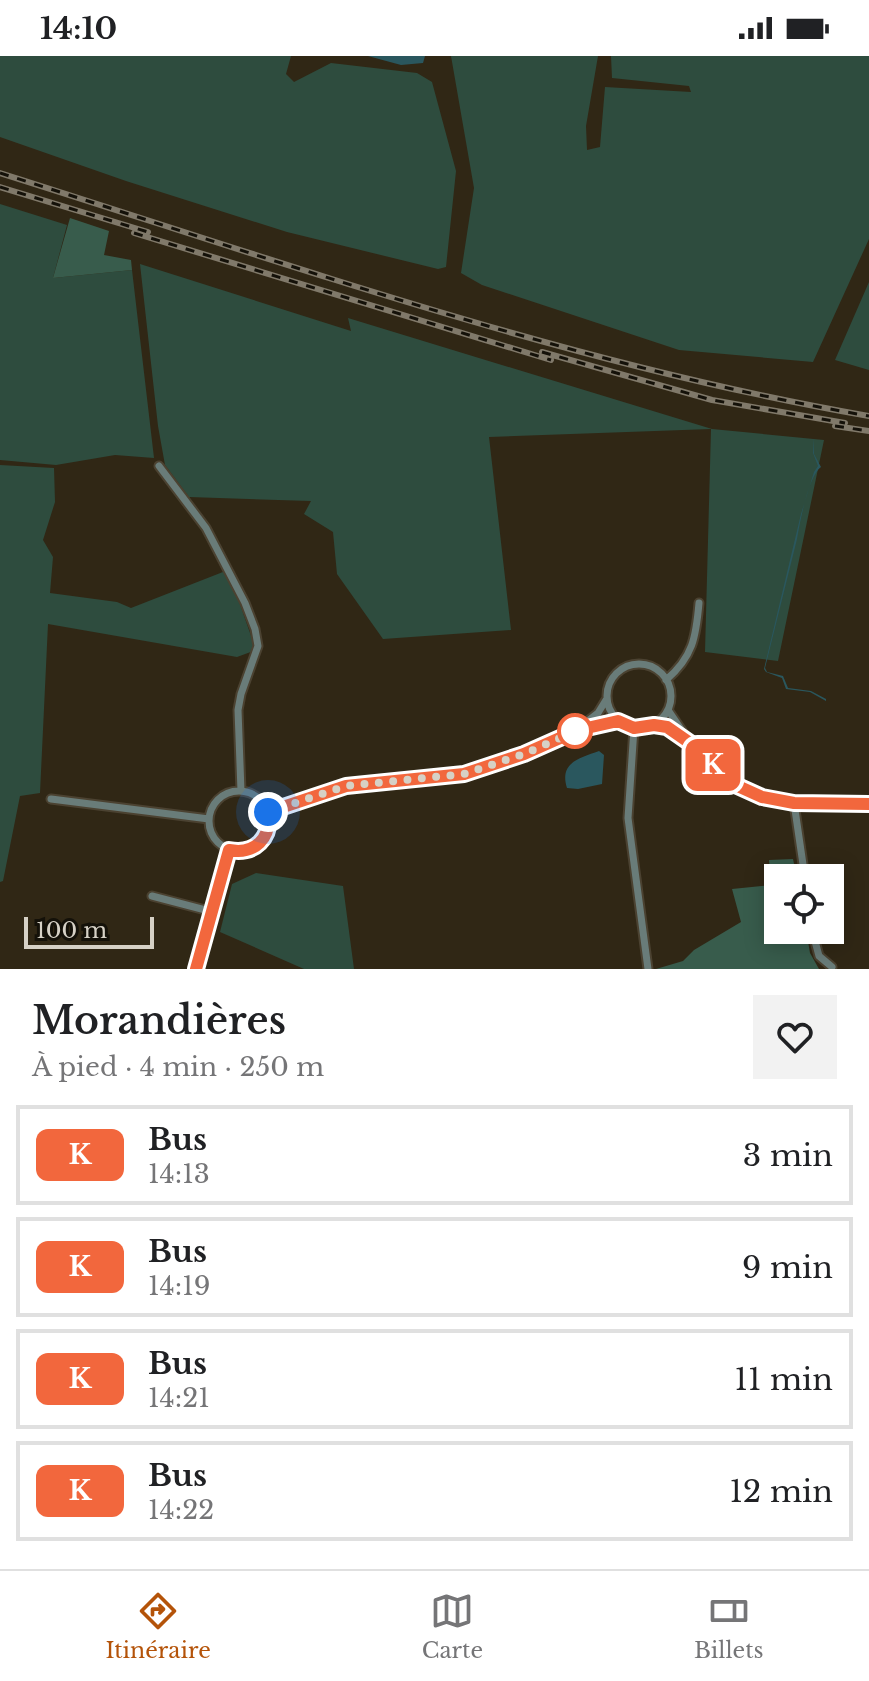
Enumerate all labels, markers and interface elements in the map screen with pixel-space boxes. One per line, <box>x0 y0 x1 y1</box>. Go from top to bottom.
text: 14:10 <box>40 10 117 47</box>
unlabelled marker <box>558 714 592 748</box>
line badge: K <box>687 739 739 791</box>
text: K <box>701 747 725 782</box>
your location <box>248 792 288 832</box>
map controls <box>764 864 844 944</box>
button: locate <box>764 864 844 944</box>
scale bar <box>24 913 154 949</box>
text: 100 m <box>36 917 107 944</box>
button: heart <box>753 995 837 1079</box>
text: Morandières <box>32 997 286 1044</box>
text: À pied · 4 min · 250 m <box>32 1051 324 1083</box>
text: Bus <box>148 1121 207 1158</box>
text: K <box>68 1137 92 1172</box>
text: 3 min <box>743 1137 833 1174</box>
text: 14:13 <box>148 1158 210 1190</box>
text: Bus <box>148 1233 207 1270</box>
text: K <box>68 1249 92 1284</box>
text: 9 min <box>742 1249 833 1286</box>
text: 14:19 <box>148 1270 211 1302</box>
text: Bus <box>148 1345 207 1382</box>
text: K <box>68 1361 92 1396</box>
text: 11 min <box>735 1361 833 1398</box>
text: 14:21 <box>148 1382 210 1414</box>
text: Bus <box>148 1457 207 1494</box>
text: K <box>68 1473 92 1508</box>
text: 12 min <box>729 1473 833 1510</box>
text: 14:22 <box>148 1494 214 1526</box>
tab: Itinéraire <box>105 1589 211 1664</box>
tab: Carte <box>422 1589 483 1664</box>
tab: Billets <box>694 1589 764 1664</box>

